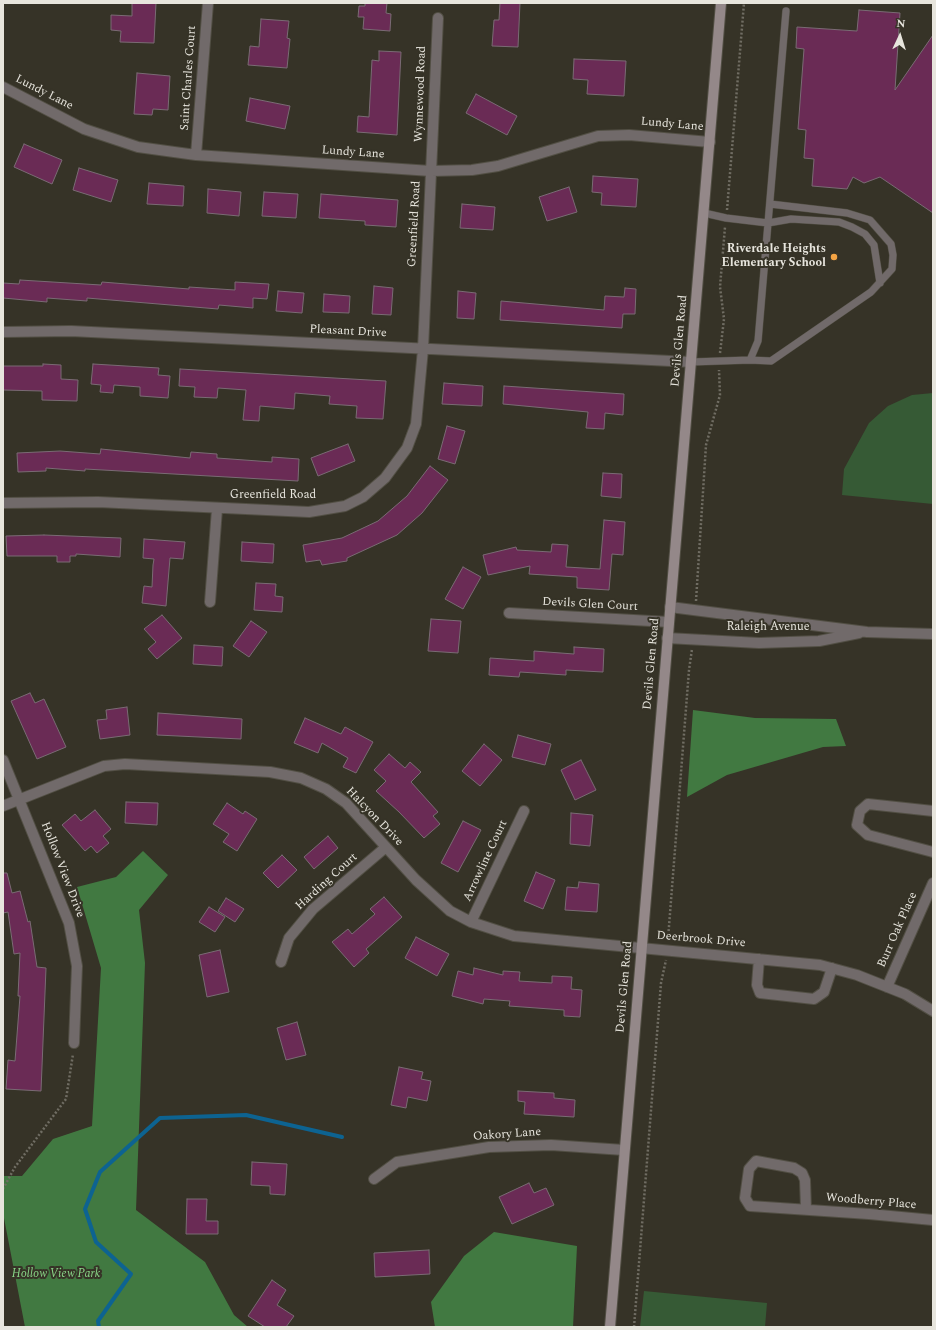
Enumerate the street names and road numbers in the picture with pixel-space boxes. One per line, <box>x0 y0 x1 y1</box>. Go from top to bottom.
street label: Saint Charles Court <box>178 25 200 131</box>
street label: Wynnewood Road <box>412 46 430 142</box>
street label: Lundy Lane <box>13 72 75 114</box>
street label: Lundy Lane <box>640 115 704 135</box>
street label: Lundy Lane <box>321 144 385 162</box>
street label: Greenfield Road <box>406 180 424 268</box>
street label: Devils Glen Road <box>669 295 691 387</box>
street label: Pleasant Drive <box>309 323 387 341</box>
street label: Greenfield Road <box>230 489 316 503</box>
street label: Devils Glen Court <box>542 595 638 615</box>
street label: Devils Glen Road <box>641 618 663 710</box>
street label: Raleigh Avenue <box>727 621 809 635</box>
street label: Halcyon Drive <box>342 785 406 849</box>
street label: Arrowline Court <box>461 818 511 904</box>
street label: Hollow View Drive <box>37 820 87 920</box>
street label: Harding Court <box>293 850 361 914</box>
street label: Burr Oak Place <box>875 890 921 970</box>
street label: Deerbrook Drive <box>656 929 746 951</box>
street label: Devils Glen Road <box>614 941 636 1033</box>
street label: Oakory Lane <box>472 1125 542 1145</box>
street label: Woodberry Place <box>825 1191 917 1213</box>

